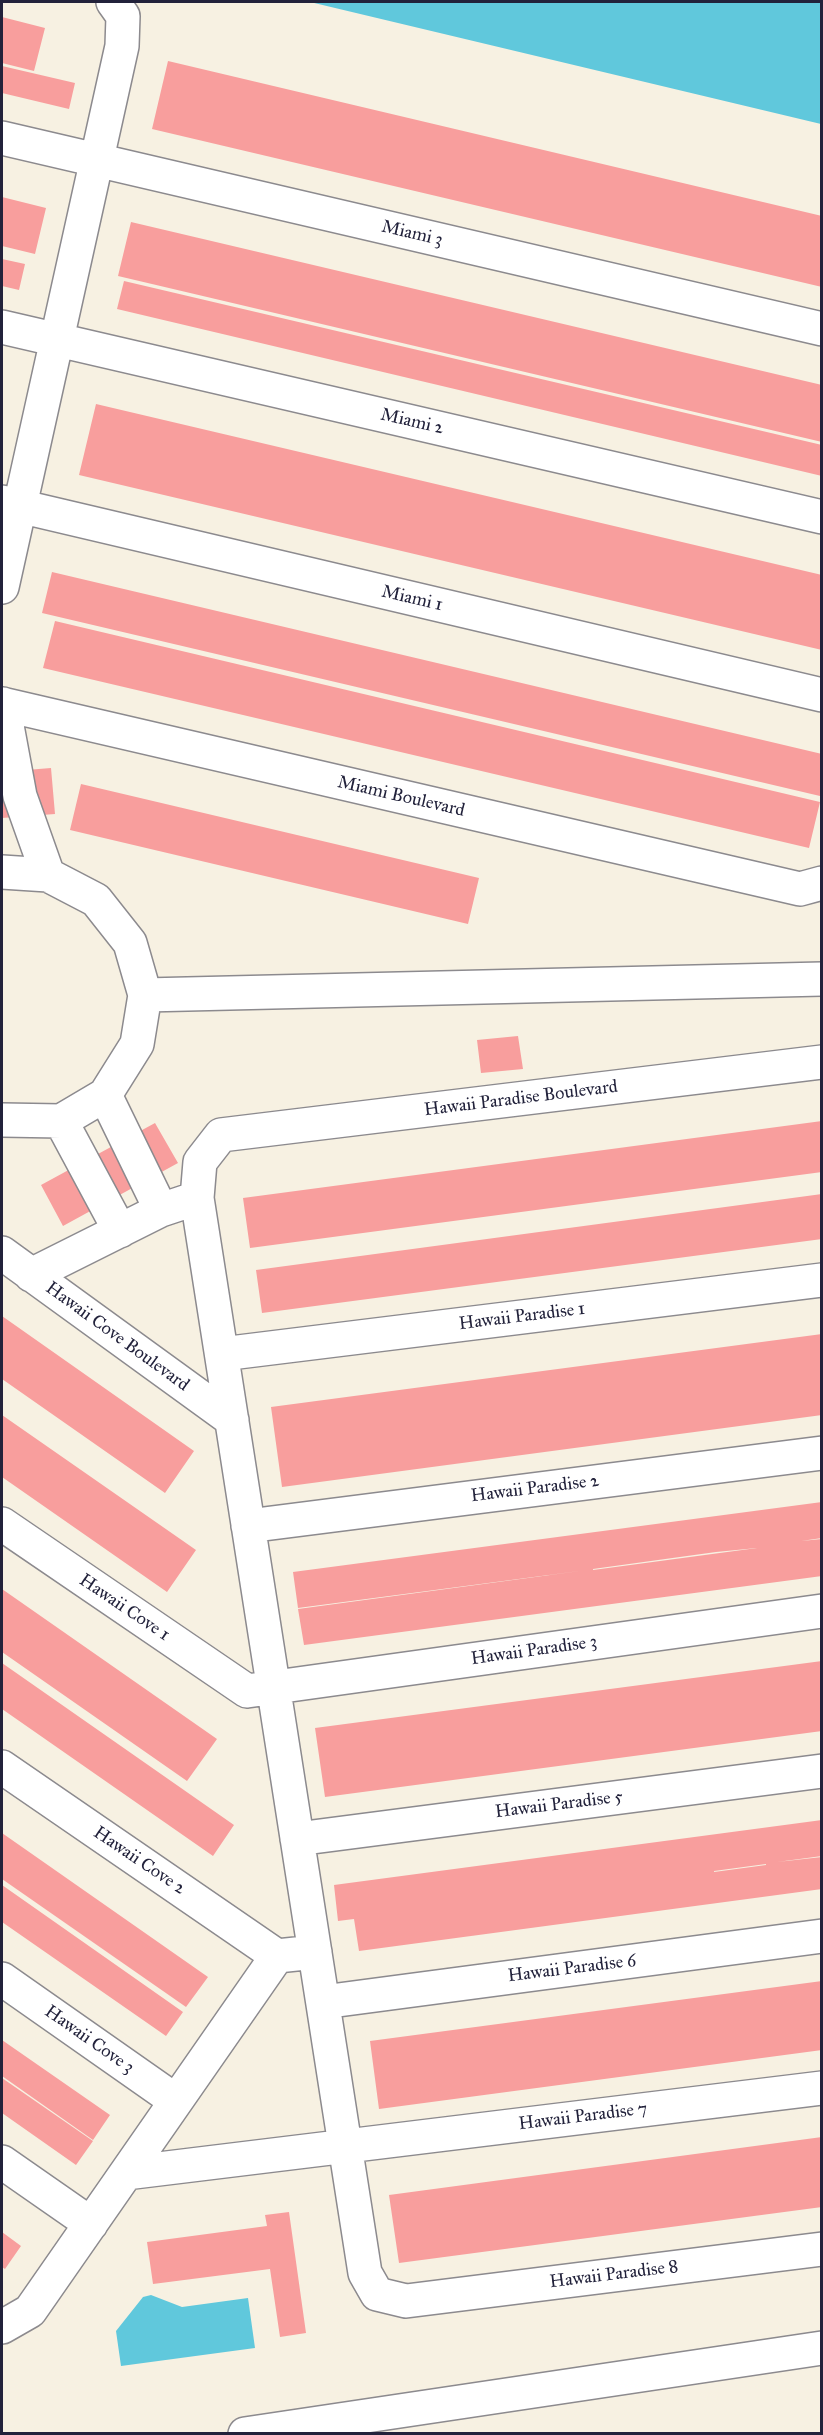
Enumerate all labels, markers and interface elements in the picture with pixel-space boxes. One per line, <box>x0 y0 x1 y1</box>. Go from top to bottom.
street label: Miami 3 <box>379 216 445 252</box>
street label: Miami 2 <box>378 404 446 440</box>
street label: Miami 1 <box>379 581 445 617</box>
street label: Miami Boulevard <box>335 772 467 822</box>
street label: Hawaii Paradise Boulevard <box>423 1076 619 1122</box>
street label: Hawaii Cove Boulevard <box>41 1278 193 1396</box>
street label: Hawaii Paradise 1 <box>458 1299 586 1335</box>
street label: Hawaii Paradise 2 <box>470 1470 600 1508</box>
street label: Hawaii Cove 1 <box>75 1570 173 1646</box>
street label: Hawaii Paradise 3 <box>470 1631 598 1671</box>
street label: Hawaii Paradise 5 <box>494 1786 624 1824</box>
street label: Hawaii Cove 2 <box>89 1822 189 1900</box>
street label: Hawaii Paradise 6 <box>507 1950 637 1988</box>
street label: Hawaii Cove 3 <box>40 2001 138 2079</box>
street label: Hawaii Paradise 7 <box>517 2098 649 2136</box>
street label: Hawaii Paradise 8 <box>548 2256 680 2294</box>

